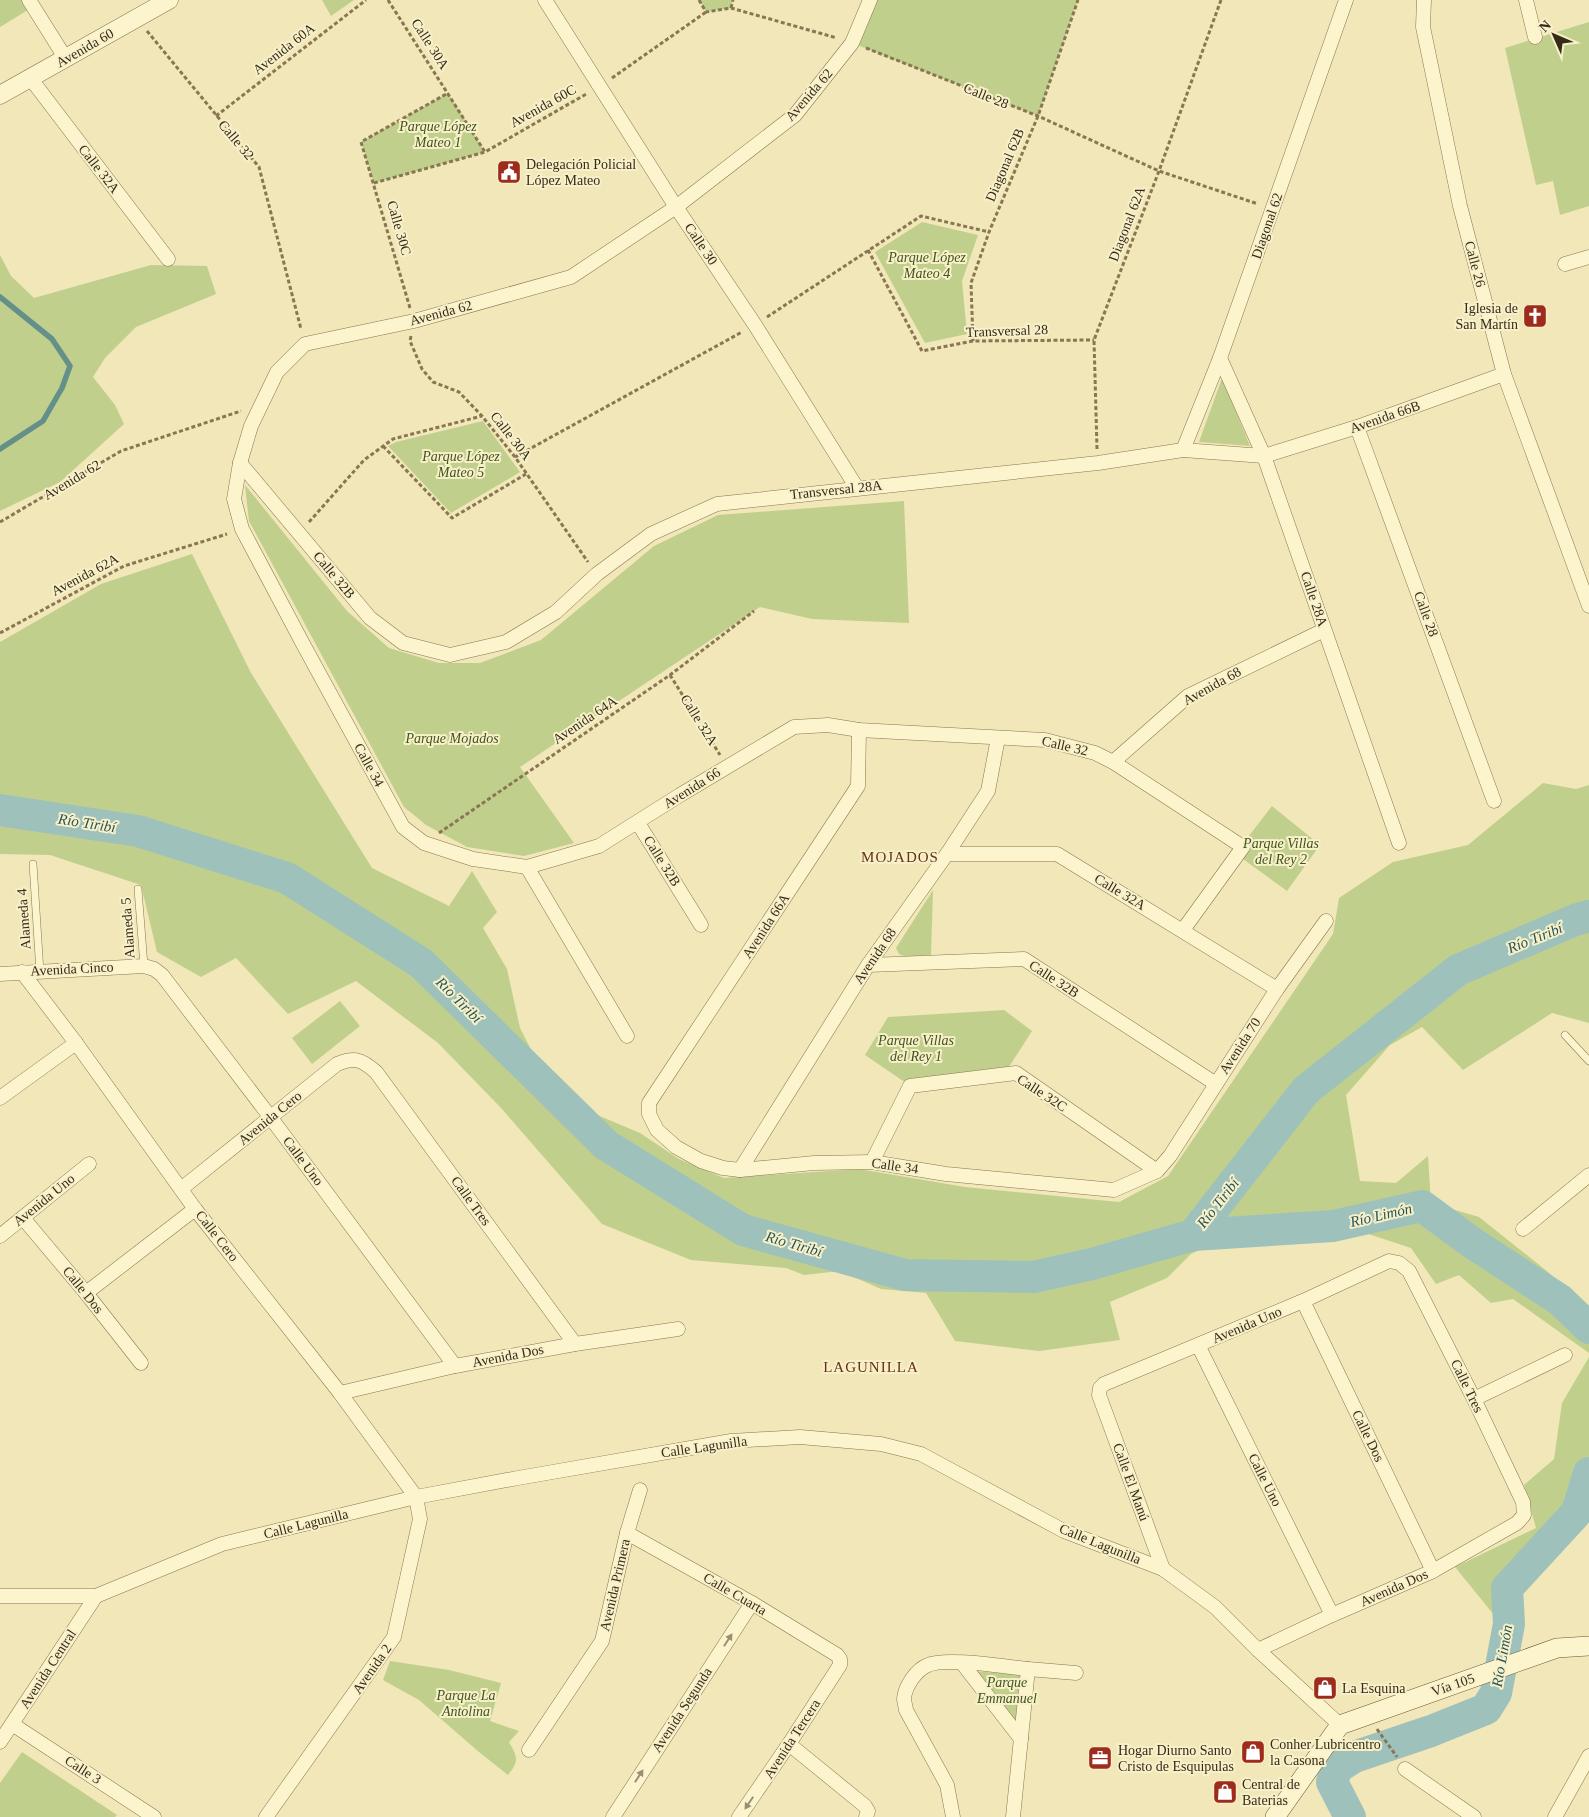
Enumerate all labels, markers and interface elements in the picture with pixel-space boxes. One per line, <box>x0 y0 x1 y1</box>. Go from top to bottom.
north arrow <box>1529 10 1579 60</box>
street label: Calle 30A <box>408 16 452 73</box>
text: N <box>1536 17 1554 35</box>
street label: Avenida 60A <box>250 20 318 78</box>
street label: Avenida 60 <box>54 26 116 70</box>
street label: Avenida 62 <box>782 66 836 124</box>
street label: Calle 28 <box>961 80 1011 112</box>
street label: Avenida 60C <box>507 82 579 130</box>
street label: Calle 32 <box>215 117 257 163</box>
park label: Parque López Mateo 1 <box>398 119 477 150</box>
street label: Diagonal 62B <box>983 126 1027 204</box>
street label: Calle 32A <box>75 142 123 197</box>
place label: Delegación Policial López Mateo <box>526 157 636 188</box>
public building icon: Delegación Policial López Mateo <box>496 159 522 185</box>
street label: Diagonal 62A <box>1106 184 1148 264</box>
street label: Diagonal 62 <box>1249 191 1285 261</box>
street label: Calle 30C <box>384 199 414 257</box>
street label: Calle 30 <box>682 220 720 268</box>
street label: Calle 26 <box>1462 239 1488 289</box>
park label: Parque López Mateo 4 <box>887 250 966 281</box>
street label: Avenida 62 <box>408 297 474 329</box>
place label: Iglesia de San Martín <box>1455 301 1518 332</box>
church icon: Iglesia de San Martín <box>1522 303 1548 329</box>
street label: Transversal 28 <box>966 322 1048 340</box>
street label: Avenida 66B <box>1348 398 1422 436</box>
street label: Calle 30A <box>487 409 535 464</box>
park label: Parque López Mateo 5 <box>421 449 500 480</box>
street label: Avenida 62 <box>41 457 103 503</box>
street label: Transversal 28A <box>789 478 884 502</box>
street label: Calle 32B <box>310 549 358 601</box>
street label: Avenida 62A <box>49 551 122 599</box>
street label: Calle 28A <box>1298 570 1331 629</box>
street label: Calle 28 <box>1411 589 1441 639</box>
street label: Avenida 68 <box>1180 664 1244 708</box>
street label: Calle 32A <box>677 692 721 749</box>
street label: Avenida 64A <box>550 693 621 747</box>
park label: Parque Mojados <box>404 731 499 746</box>
street label: Calle 32 <box>1040 733 1090 759</box>
street label: Calle 34 <box>351 741 387 789</box>
street label: Avenida 66 <box>661 765 723 811</box>
water label: Río Tiribí <box>56 810 119 836</box>
street label: Calle 32B <box>641 833 683 889</box>
park label: Parque Villas del Rey 2 <box>1242 836 1319 867</box>
district label: MOJADOS <box>861 849 939 865</box>
street label: Calle 32A <box>1092 871 1149 914</box>
street label: Alameda 4 <box>14 888 34 950</box>
street label: Avenida 66A <box>740 890 793 961</box>
street label: Alameda 5 <box>118 897 138 959</box>
water label: Río Tiribí <box>1504 919 1567 957</box>
street label: Avenida 68 <box>851 925 899 987</box>
street label: Calle 32B <box>1026 957 1082 1001</box>
street label: Avenida Cinco <box>30 959 114 979</box>
water label: Río Tiribí <box>432 973 486 1027</box>
street label: Avenida 70 <box>1216 1015 1264 1077</box>
park label: Parque Villas del Rey 1 <box>877 1033 954 1064</box>
street label: Calle 32C <box>1014 1071 1070 1115</box>
street label: Avenida Cero <box>235 1088 305 1148</box>
street label: Calle Uno <box>280 1134 326 1188</box>
street label: Calle 34 <box>871 1155 919 1177</box>
street label: Avenida Uno <box>11 1171 77 1229</box>
street label: Calle Tres <box>448 1173 494 1229</box>
water label: Río Tiribí <box>1193 1174 1243 1232</box>
water label: Río Limón <box>1348 1200 1413 1230</box>
street label: Calle Cero <box>193 1208 241 1264</box>
water label: Río Tiribí <box>763 1228 826 1260</box>
street label: Calle Dos <box>60 1264 106 1316</box>
street label: Avenida Uno <box>1210 1304 1284 1346</box>
street label: Avenida Dos <box>471 1342 545 1370</box>
street label: Calle Tres <box>1448 1357 1486 1415</box>
district label: LAGUNILLA <box>823 1359 919 1375</box>
street label: Calle Dos <box>1349 1408 1387 1464</box>
street label: Calle Lagunilla <box>660 1433 749 1460</box>
street label: Calle El Manú <box>1110 1441 1152 1523</box>
street label: Calle Uno <box>1245 1451 1285 1509</box>
street label: Calle Lagunilla <box>262 1506 351 1542</box>
street label: Calle Lagunilla <box>1057 1521 1144 1567</box>
street label: Avenida Primera <box>597 1537 633 1633</box>
street label: Avenida Dos <box>1358 1566 1430 1610</box>
street label: Calle Cuarta <box>701 1570 770 1618</box>
water label: Río Limón <box>1488 1624 1515 1689</box>
street label: Avenida Central <box>17 1627 79 1711</box>
one-way arrow <box>723 1633 733 1647</box>
street label: Avenida 2 <box>350 1641 394 1697</box>
street label: Avenida Segunda <box>649 1664 715 1755</box>
street label: Vía 105 <box>1429 1671 1477 1699</box>
park label: Parque Emmanuel <box>976 1675 1037 1706</box>
shop icon: La Esquina <box>1312 1675 1338 1701</box>
place label: La Esquina <box>1342 1681 1406 1696</box>
park label: Parque La Antolina <box>436 1688 495 1719</box>
street label: Avenida Tercera <box>761 1696 824 1781</box>
place label: Conher Lubricentro la Casona <box>1270 1737 1381 1768</box>
shop icon: Conher Lubricentro la Casona <box>1240 1739 1266 1765</box>
place label: Hogar Diurno Santo Cristo de Esquipulas <box>1118 1743 1234 1774</box>
office icon: Hogar Diurno Santo Cristo de Esquipulas <box>1087 1745 1113 1771</box>
street label: Calle 3 <box>62 1753 104 1787</box>
one-way arrow <box>634 1769 644 1783</box>
place label: Central de Baterias <box>1242 1777 1300 1808</box>
shop icon: Central de Baterias <box>1212 1779 1238 1805</box>
one-way arrow <box>744 1796 754 1810</box>

